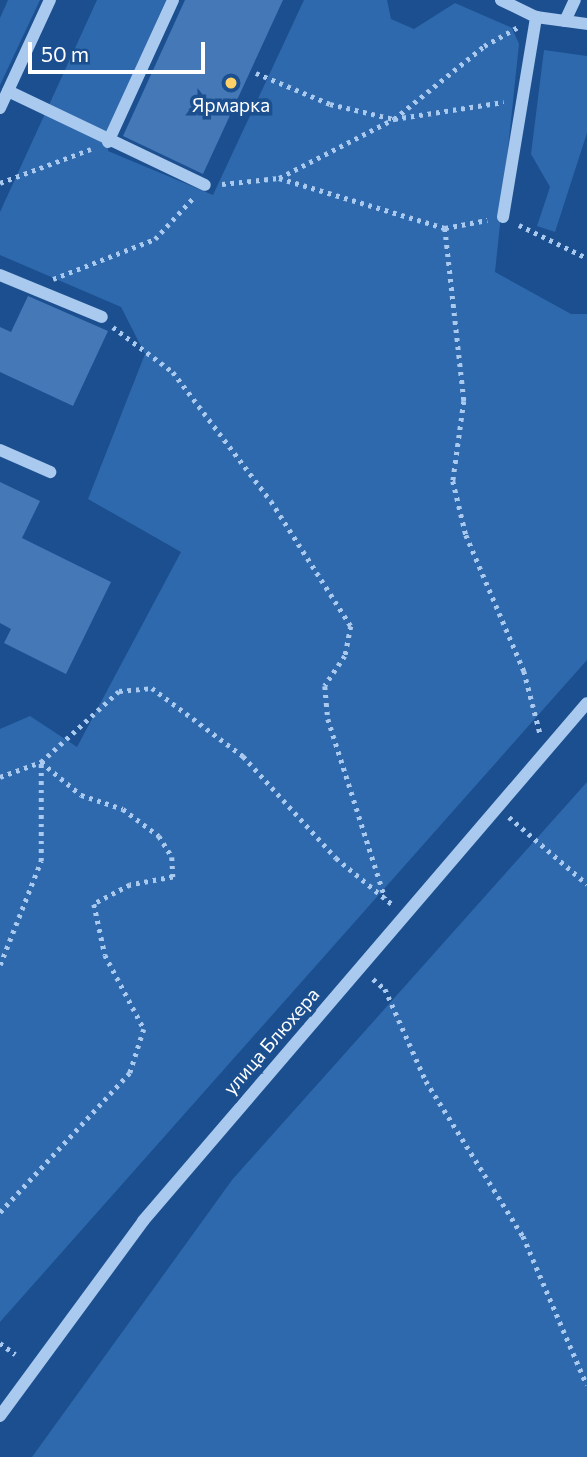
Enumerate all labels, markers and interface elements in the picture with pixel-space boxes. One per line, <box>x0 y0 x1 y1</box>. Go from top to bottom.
scale bar <box>32 28 208 72</box>
text: 50 m <box>41 41 89 66</box>
marker: Ярмарка <box>223 75 239 91</box>
place label: Ярмарка <box>192 94 270 116</box>
street label: улица Блюхера <box>218 983 324 1099</box>

